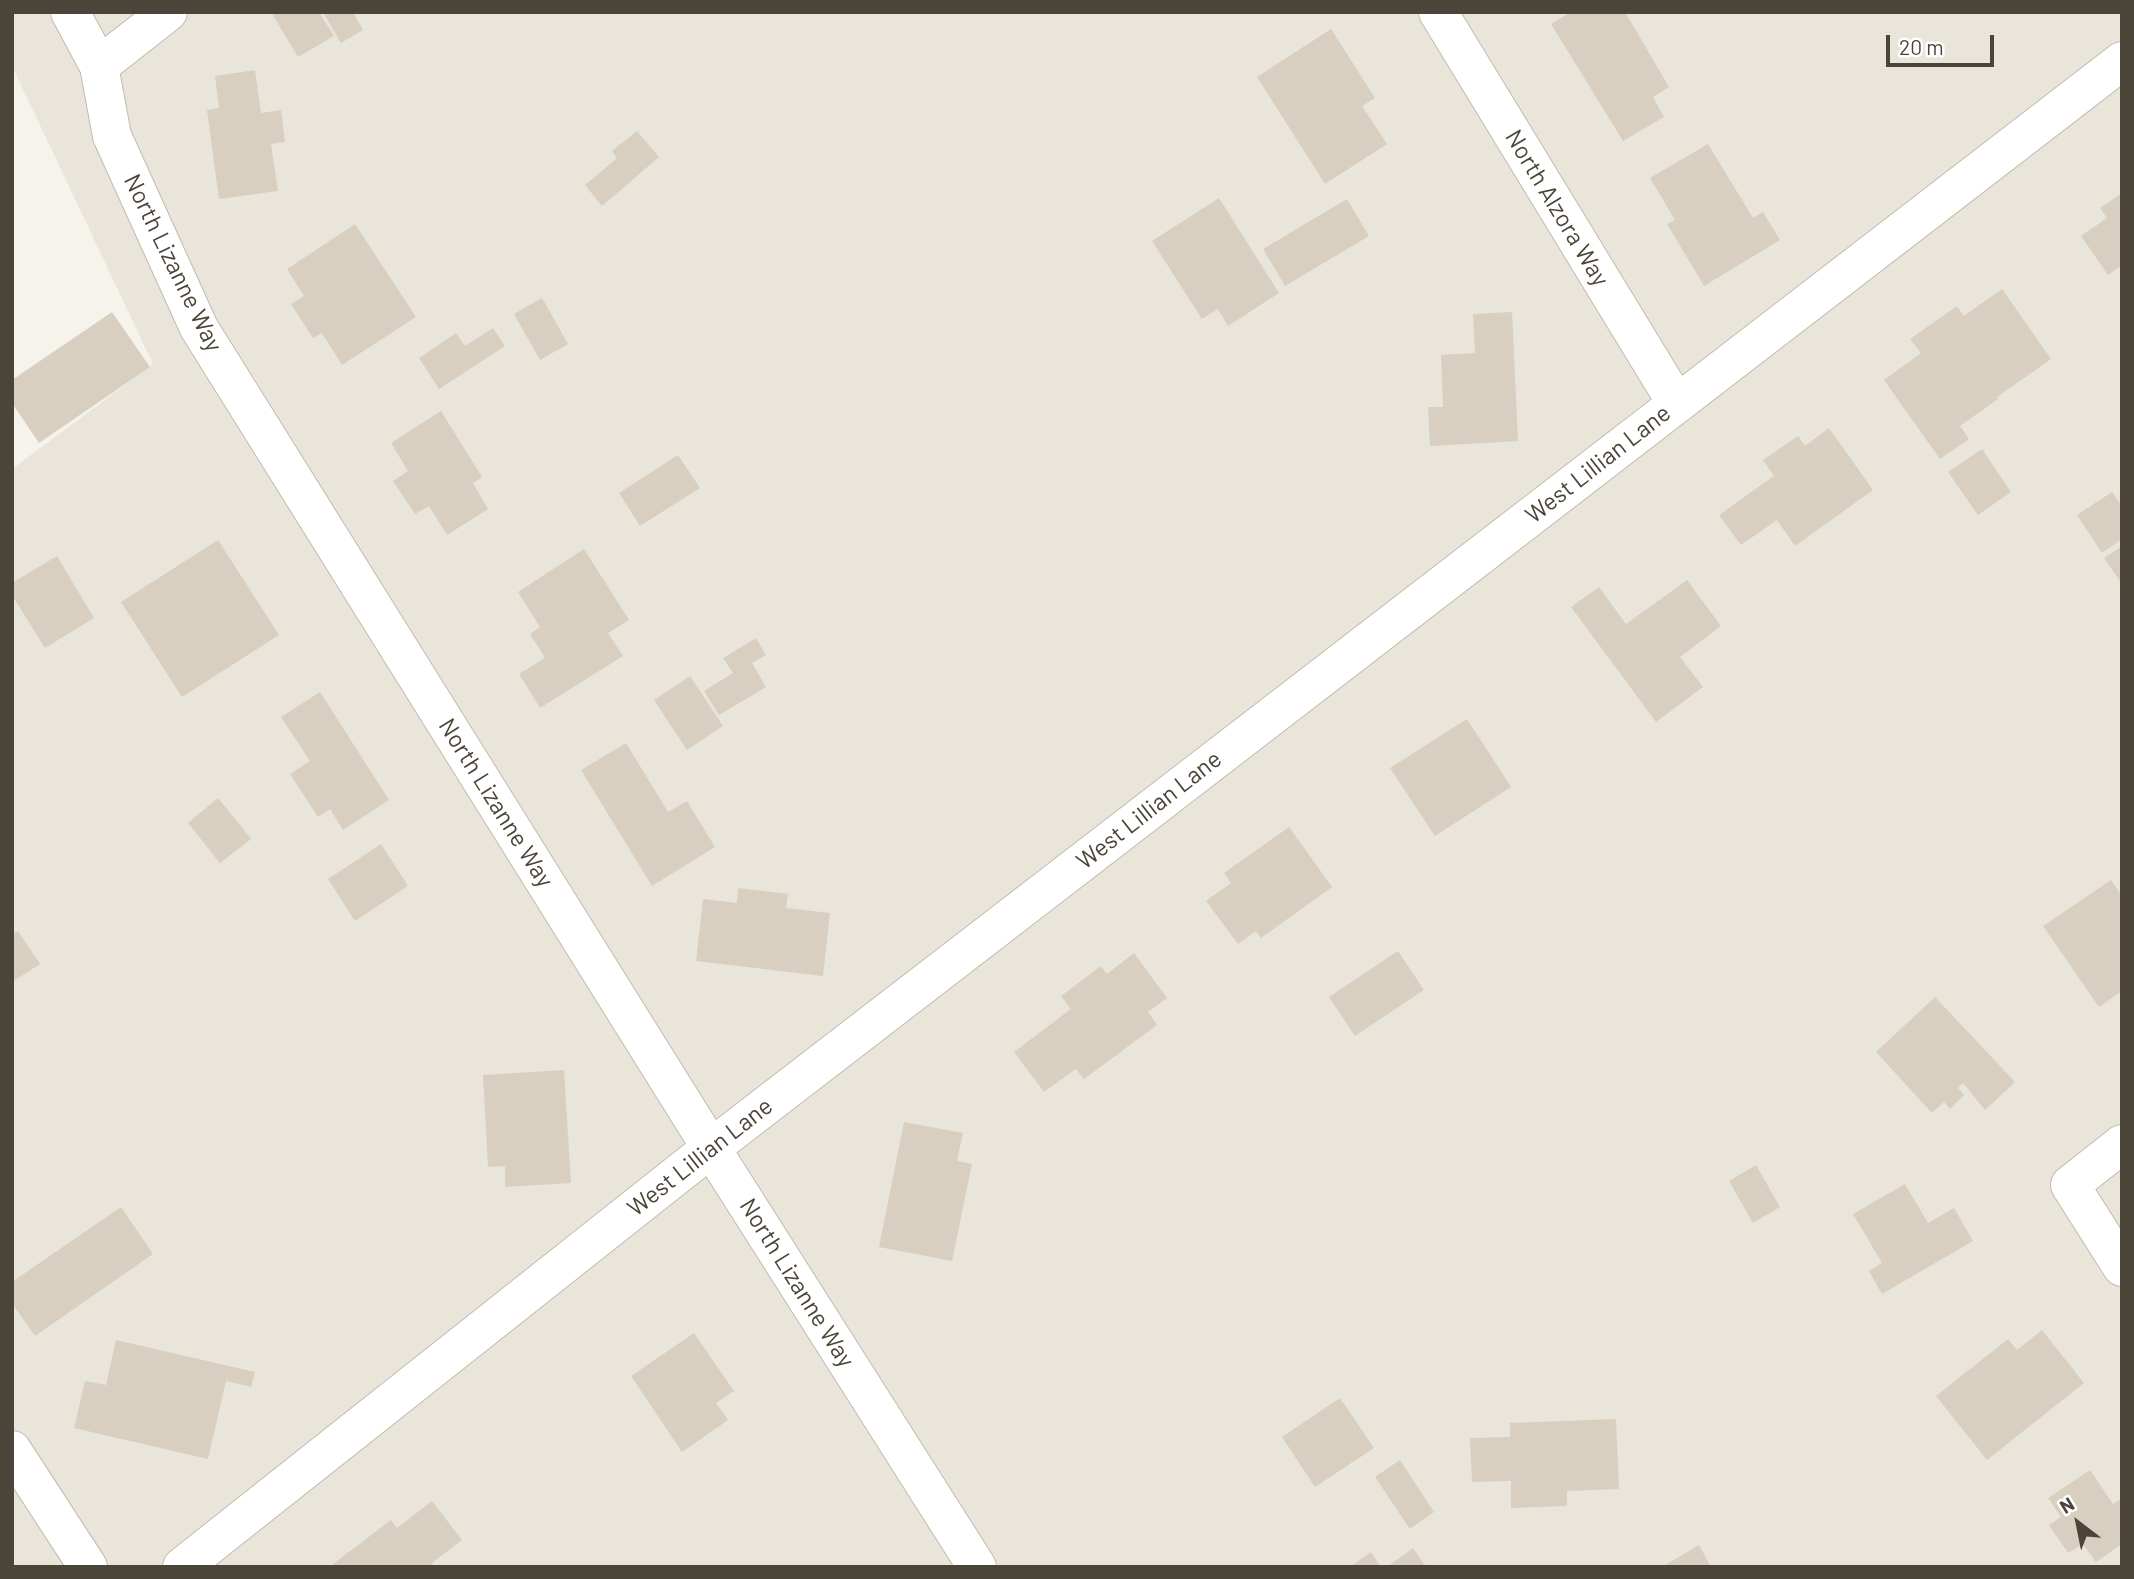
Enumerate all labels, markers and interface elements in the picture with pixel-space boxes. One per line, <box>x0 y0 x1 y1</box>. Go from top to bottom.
scale bar <box>1889 21 1997 65</box>
text: 20 m <box>1899 34 1944 59</box>
street label: North Alzora Way <box>1499 124 1615 292</box>
street label: North Lizanne Way <box>118 170 228 356</box>
street label: West Lillian Lane <box>1520 399 1676 529</box>
street label: North Lizanne Way <box>432 713 560 893</box>
street label: West Lillian Lane <box>1071 745 1227 875</box>
street label: West Lillian Lane <box>622 1092 778 1222</box>
street label: North Lizanne Way <box>733 1193 861 1373</box>
north arrow <box>2043 1488 2113 1558</box>
text: N <box>2055 1492 2078 1518</box>

